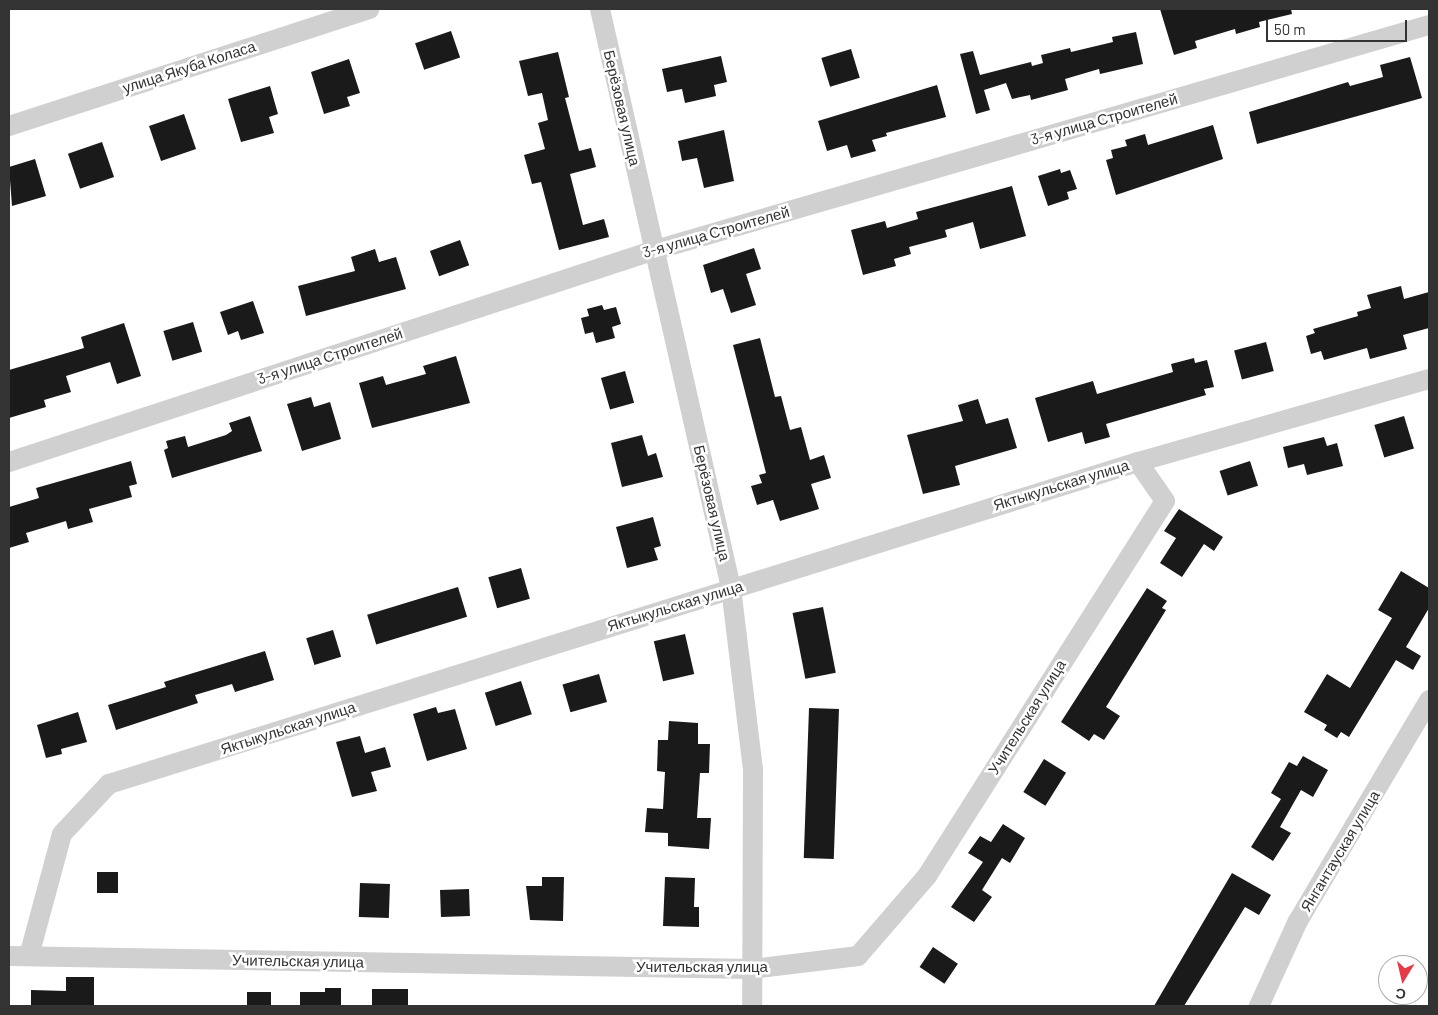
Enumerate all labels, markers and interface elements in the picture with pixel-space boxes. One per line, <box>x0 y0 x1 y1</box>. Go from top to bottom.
scale bar <box>1268 10 1409 42</box>
text: 50 m <box>1274 20 1306 38</box>
street label: улица Якуба Коласа <box>120 37 258 97</box>
street label: Берёзовая улица <box>600 48 644 168</box>
street label: 3-я улица Строителей <box>1029 89 1179 149</box>
street label: 3-я улица Строителей <box>641 202 791 262</box>
street label: 3-я улица Строителей <box>255 324 405 388</box>
street label: Берёзовая улица <box>690 443 734 563</box>
street label: Яктыкульская улица <box>991 456 1131 514</box>
street label: Яктыкульская улица <box>605 577 745 635</box>
street label: Учительская улица <box>984 656 1070 778</box>
street label: Яктыкульская улица <box>218 698 358 758</box>
street label: Янгантауская улица <box>1297 787 1383 915</box>
street label: Учительская улица <box>232 951 364 971</box>
north arrow <box>1378 955 1428 1005</box>
street label: Учительская улица <box>636 958 768 976</box>
text: С <box>1394 985 1407 1004</box>

